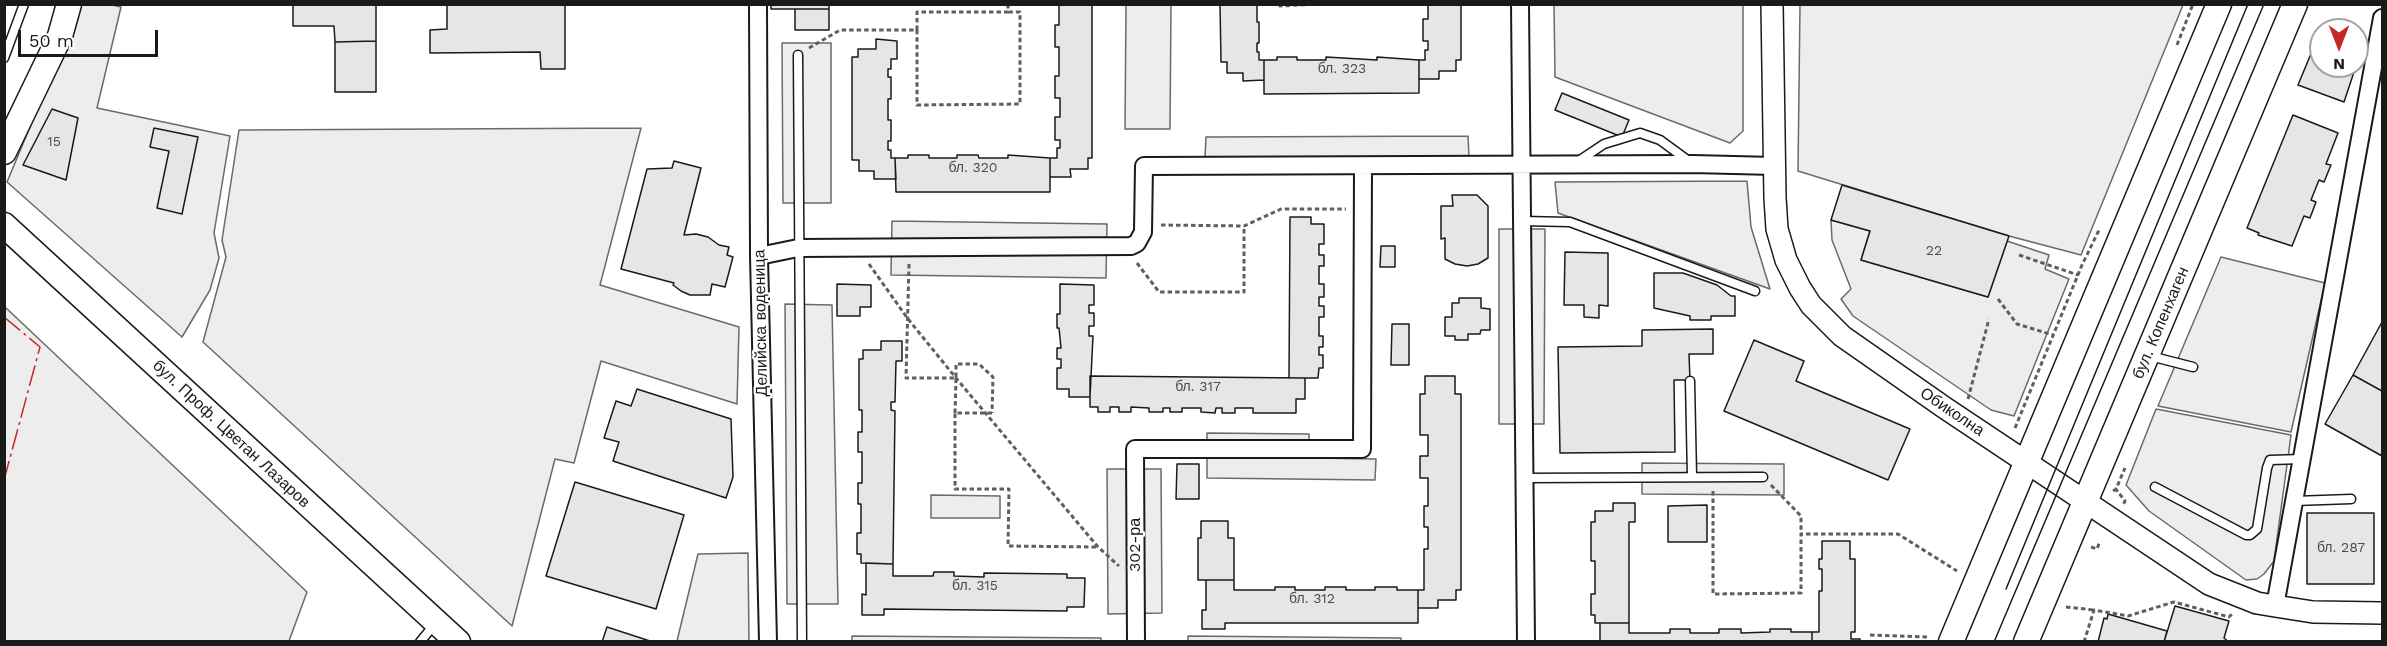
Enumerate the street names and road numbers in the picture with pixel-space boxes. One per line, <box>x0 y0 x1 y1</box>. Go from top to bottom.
street label: Делийска воденица <box>750 249 772 397</box>
street label: бул. Копенхаген <box>2129 264 2193 382</box>
street label: бул. Проф. Цветан Лазаров <box>148 356 314 512</box>
street label: Обиколна <box>1916 384 1988 440</box>
street label: 302-ра <box>1125 518 1145 572</box>

